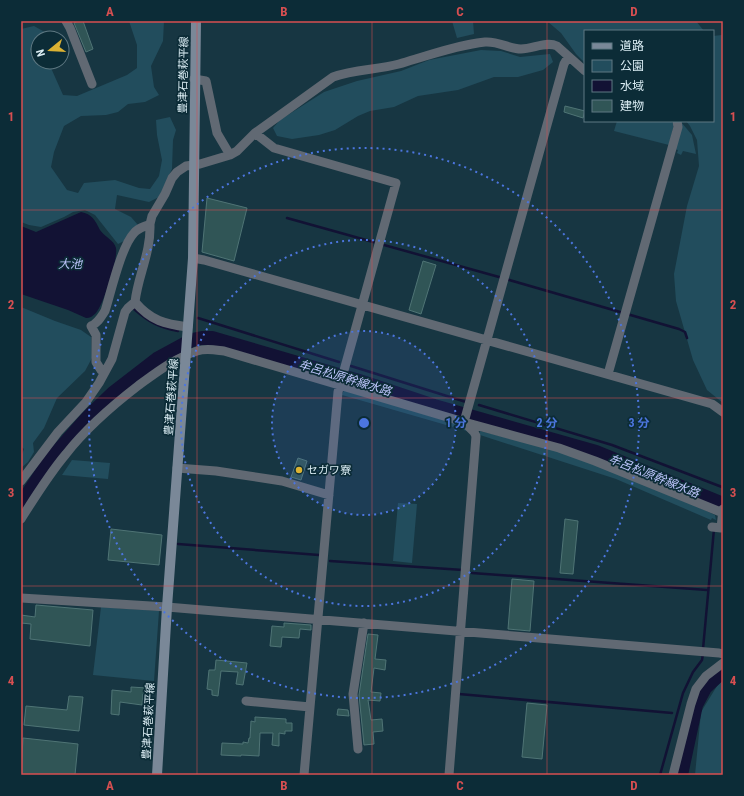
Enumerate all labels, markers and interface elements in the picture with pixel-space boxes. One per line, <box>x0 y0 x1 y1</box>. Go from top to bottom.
text: A <box>106 4 114 19</box>
text: B <box>280 4 288 19</box>
text: C <box>456 4 464 19</box>
text: D <box>630 4 638 19</box>
north arrow <box>30 30 70 70</box>
legend <box>584 30 714 122</box>
street label: 豊津石巻萩平線 <box>176 36 191 114</box>
text: 道路 <box>620 39 644 53</box>
text: N <box>34 47 48 58</box>
text: 公園 <box>620 59 644 73</box>
text: 水域 <box>620 79 644 93</box>
text: 建物 <box>620 99 644 113</box>
text: 1 <box>8 109 14 124</box>
text: 1 <box>730 109 736 124</box>
water label: 大池 <box>58 257 83 271</box>
text: 2 <box>8 297 15 312</box>
text: 2 <box>730 297 737 312</box>
water label: 牟呂松原幹線水路 <box>297 357 394 399</box>
street label: 豊津石巻萩平線 <box>162 358 181 436</box>
centre of rings <box>357 416 371 430</box>
text: 1 分 <box>446 416 466 430</box>
text: 2 分 <box>537 416 557 430</box>
text: 3 分 <box>629 416 649 430</box>
water label: 牟呂松原幹線水路 <box>607 452 702 501</box>
place label: セガワ寮 <box>307 464 351 477</box>
marker: セガワ寮 <box>294 465 304 475</box>
text: 3 <box>8 485 14 500</box>
text: 3 <box>730 485 736 500</box>
text: 4 <box>8 673 15 688</box>
text: 4 <box>730 673 737 688</box>
street label: 豊津石巻萩平線 <box>140 682 157 760</box>
text: A <box>106 778 114 793</box>
text: B <box>280 778 288 793</box>
text: C <box>456 778 464 793</box>
text: D <box>630 778 638 793</box>

